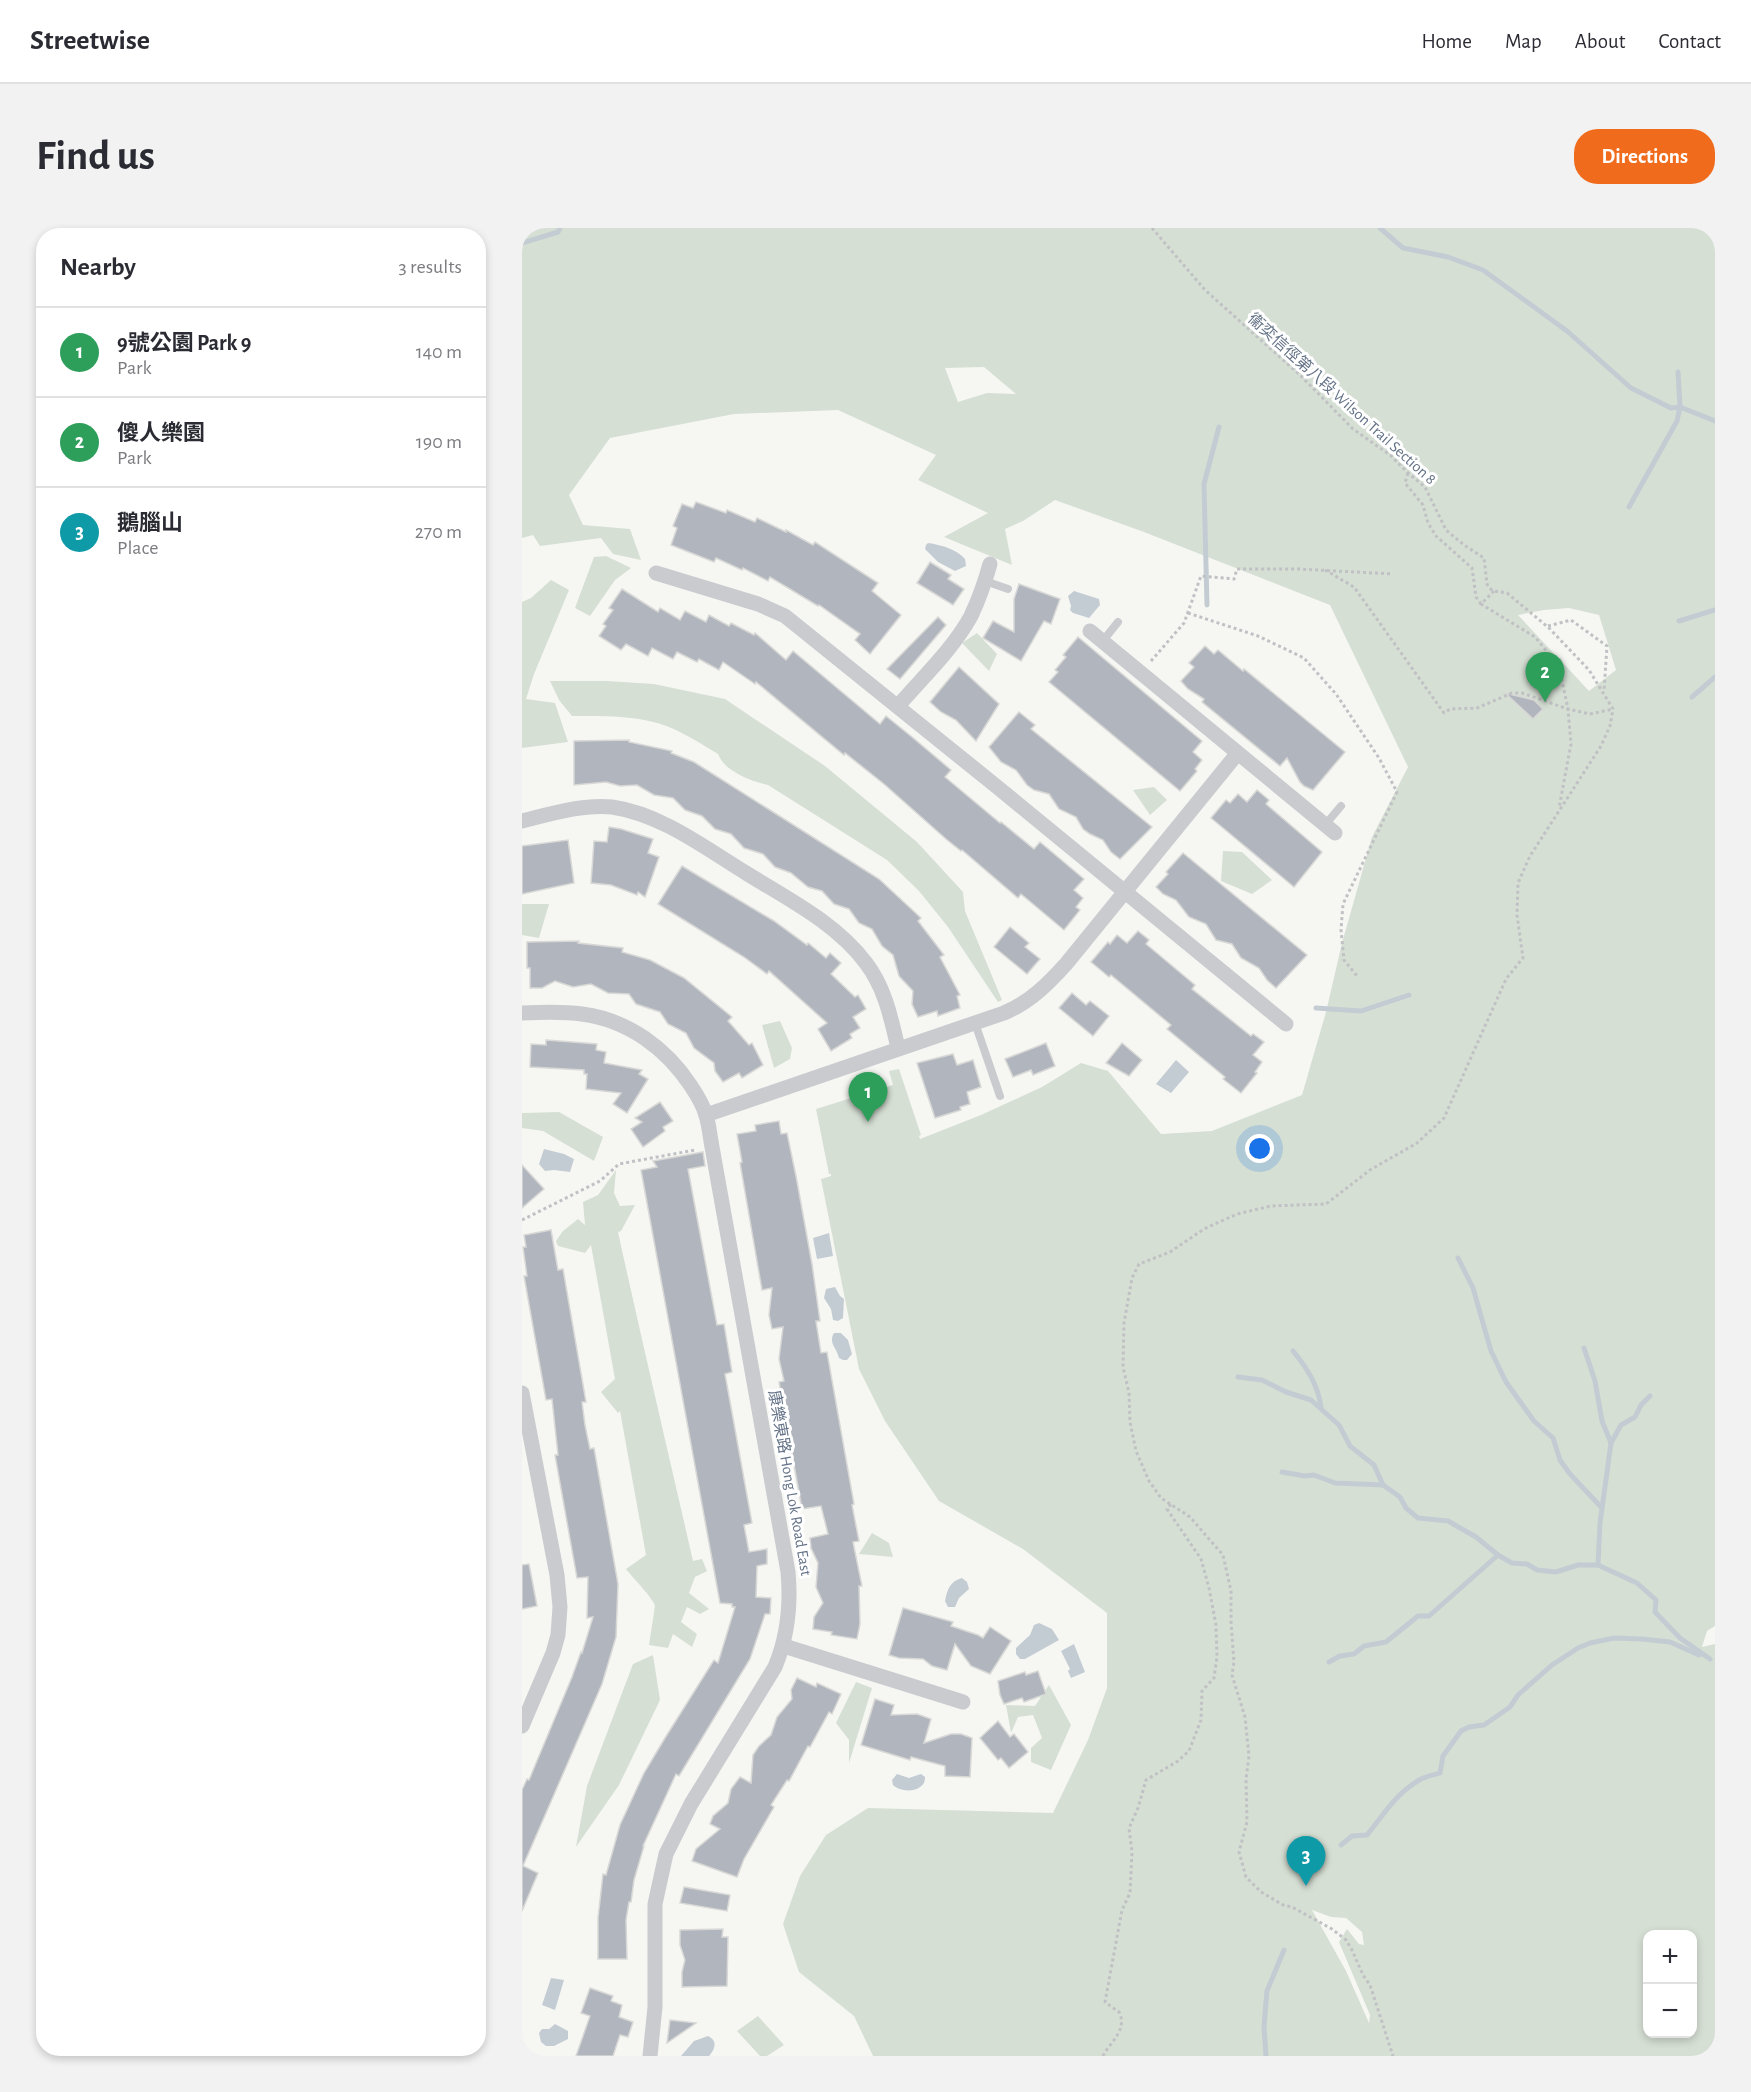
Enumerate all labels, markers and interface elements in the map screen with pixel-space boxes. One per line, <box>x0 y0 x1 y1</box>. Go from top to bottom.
text: Streetwise <box>30 27 150 55</box>
text: Home <box>1421 31 1472 52</box>
text: Map <box>1505 31 1542 52</box>
text: About <box>1575 31 1625 52</box>
text: Contact <box>1658 31 1721 52</box>
button: Directions <box>1574 129 1715 184</box>
text: Find us <box>36 135 155 177</box>
text: Nearby <box>60 254 136 280</box>
text: 3 results <box>398 257 462 277</box>
street label: 衞奕信徑第八段 Wilson Trail Section 8 <box>1245 310 1440 488</box>
text: 9號公園 Park 9 <box>117 332 251 354</box>
text: 1 <box>76 342 83 362</box>
text: 140 m <box>416 342 462 362</box>
text: Park <box>117 358 152 378</box>
text: 傻人樂園 <box>117 422 205 444</box>
text: 2 <box>75 432 84 452</box>
text: 190 m <box>416 432 462 452</box>
text: Park <box>117 448 152 468</box>
text: 鵝腦山 <box>117 512 183 534</box>
text: 3 <box>75 522 84 542</box>
text: 270 m <box>415 522 462 542</box>
text: Place <box>117 538 158 558</box>
pin: 2 <box>1526 652 1564 702</box>
pin: 1 <box>848 1072 888 1122</box>
your location <box>1245 1134 1274 1163</box>
street label: 康樂東路 Hong Lok Road East <box>766 1389 815 1577</box>
pin: 3 <box>1286 1836 1326 1886</box>
map controls <box>1643 1930 1697 2038</box>
button: + <box>1643 1930 1697 1984</box>
button: − <box>1643 1984 1697 2038</box>

